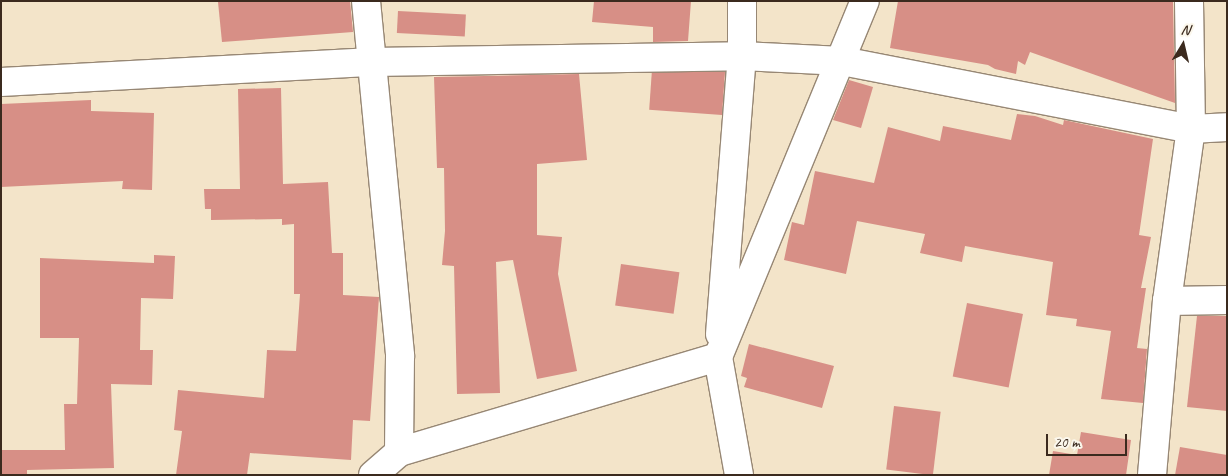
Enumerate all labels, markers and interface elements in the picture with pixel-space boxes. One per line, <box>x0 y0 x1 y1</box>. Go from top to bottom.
north arrow <box>1158 20 1208 70</box>
text: N <box>1180 21 1191 39</box>
scale bar <box>1048 424 1129 456</box>
text: 20 m <box>1054 433 1080 452</box>

